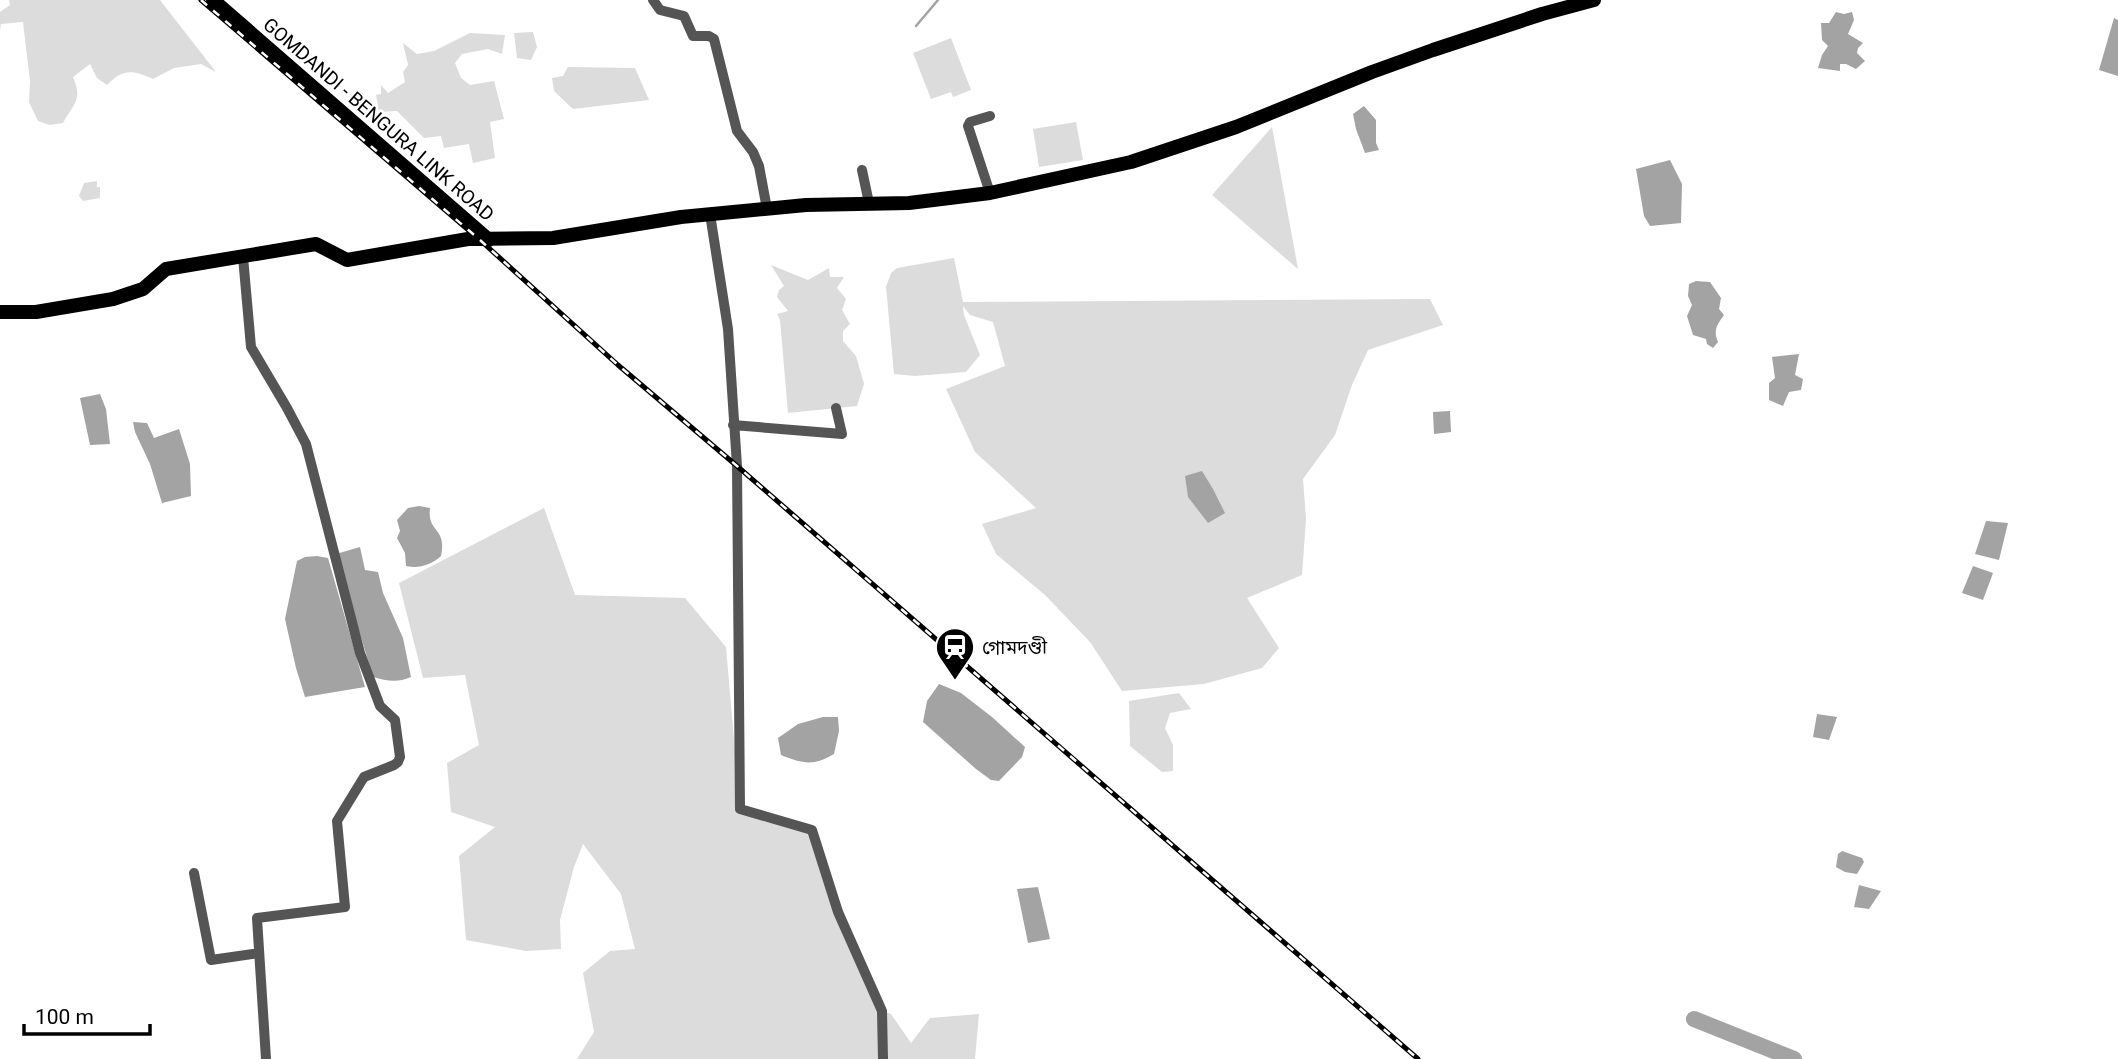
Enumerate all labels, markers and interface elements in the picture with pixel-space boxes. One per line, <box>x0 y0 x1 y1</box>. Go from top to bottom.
street label: GOMDANDI - BENGURA LINK ROAD <box>259 13 499 226</box>
station icon: গোমদণ্ডী <box>934 626 976 681</box>
place label: গোমদণ্ডী <box>982 636 1048 659</box>
scale bar <box>24 992 150 1036</box>
text: 100 m <box>35 1005 94 1029</box>

